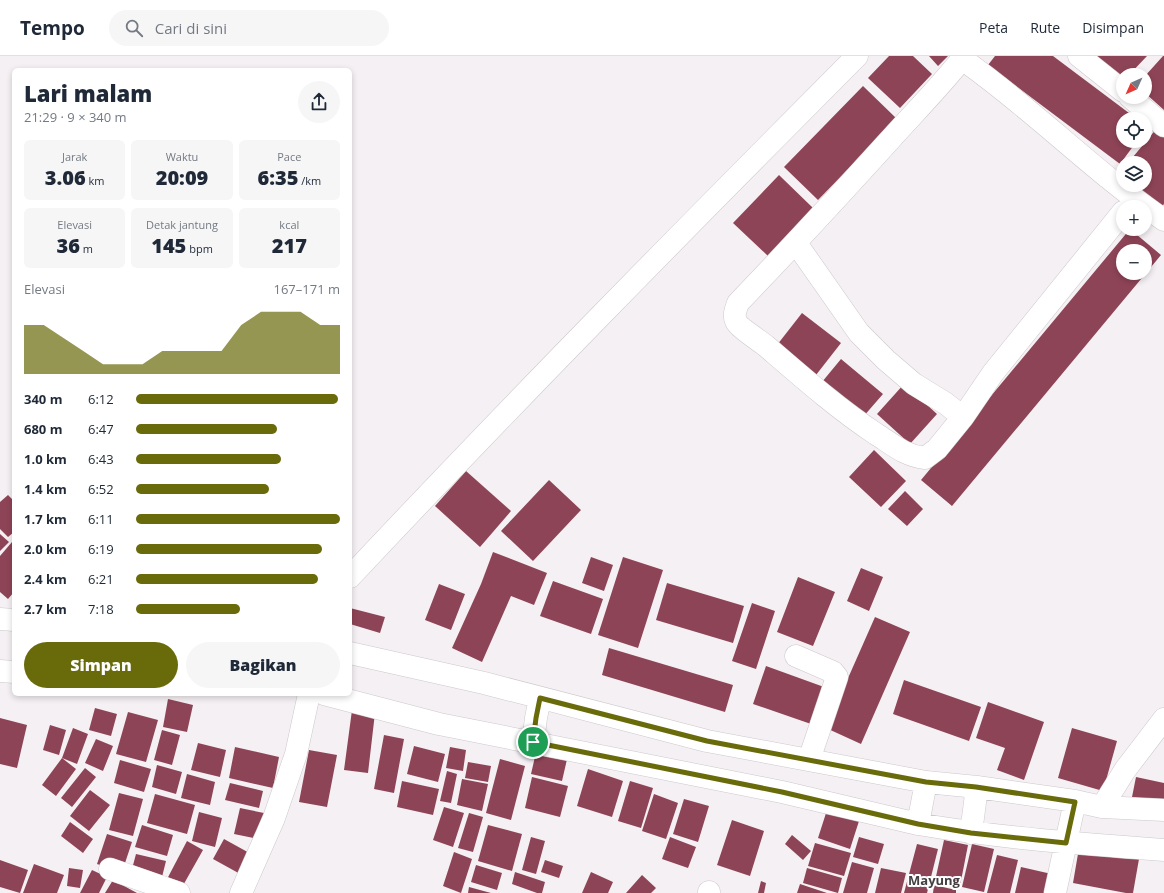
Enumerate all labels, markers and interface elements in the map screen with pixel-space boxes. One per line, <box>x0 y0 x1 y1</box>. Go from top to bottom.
search box <box>109 10 389 46</box>
text: Tempo <box>20 15 85 41</box>
icon: search <box>123 17 145 39</box>
text: Cari di sini <box>155 18 227 38</box>
text: Peta <box>979 18 1008 37</box>
text: Rute <box>1030 18 1060 37</box>
text: Disimpan <box>1082 18 1144 37</box>
north arrow <box>1116 68 1152 104</box>
map controls <box>1116 68 1152 280</box>
text: Lari malam <box>24 78 152 108</box>
button: share <box>298 81 340 123</box>
text: 21:29 · 9 × 340 m <box>24 108 127 126</box>
button: locate <box>1116 112 1152 148</box>
text: Jarak <box>62 149 87 164</box>
text: Waktu <box>166 149 198 164</box>
text: Pace <box>277 149 301 164</box>
button: layers <box>1116 156 1152 192</box>
text: 3.06 <box>45 164 86 191</box>
text: 20:09 <box>156 164 208 191</box>
text: 6:35 <box>257 164 298 191</box>
text: km <box>86 173 105 188</box>
text: /km <box>298 173 321 188</box>
button: + <box>1116 200 1152 236</box>
text: Elevasi <box>57 217 92 232</box>
text: Detak jantung <box>146 217 218 232</box>
text: kcal <box>279 217 299 232</box>
text: 36 <box>56 232 80 259</box>
text: 145 <box>151 232 186 259</box>
text: 217 <box>272 232 307 259</box>
text: m <box>80 241 93 256</box>
text: bpm <box>186 241 213 256</box>
button: − <box>1116 244 1152 280</box>
text: Elevasi <box>24 280 65 298</box>
text: 167–171 m <box>273 280 340 298</box>
text: 340 m <box>24 390 62 408</box>
text: 6:12 <box>88 390 114 408</box>
text: 680 m <box>24 420 62 438</box>
text: 6:47 <box>88 420 114 438</box>
text: 1.0 km <box>24 450 67 468</box>
text: 6:43 <box>88 450 114 468</box>
text: 1.4 km <box>24 480 67 498</box>
text: 6:52 <box>88 480 114 498</box>
text: 1.7 km <box>24 510 67 528</box>
text: 6:11 <box>88 510 114 528</box>
text: 2.0 km <box>24 540 67 558</box>
text: 6:19 <box>88 540 114 558</box>
text: 2.4 km <box>24 570 67 588</box>
text: 6:21 <box>88 570 114 588</box>
text: 2.7 km <box>24 600 67 618</box>
text: 7:18 <box>88 600 114 618</box>
button: Simpan <box>24 642 178 688</box>
button: Bagikan <box>186 642 340 688</box>
pin <box>516 725 550 759</box>
icon: arrive <box>522 731 544 753</box>
district label: Mayung <box>908 871 961 889</box>

